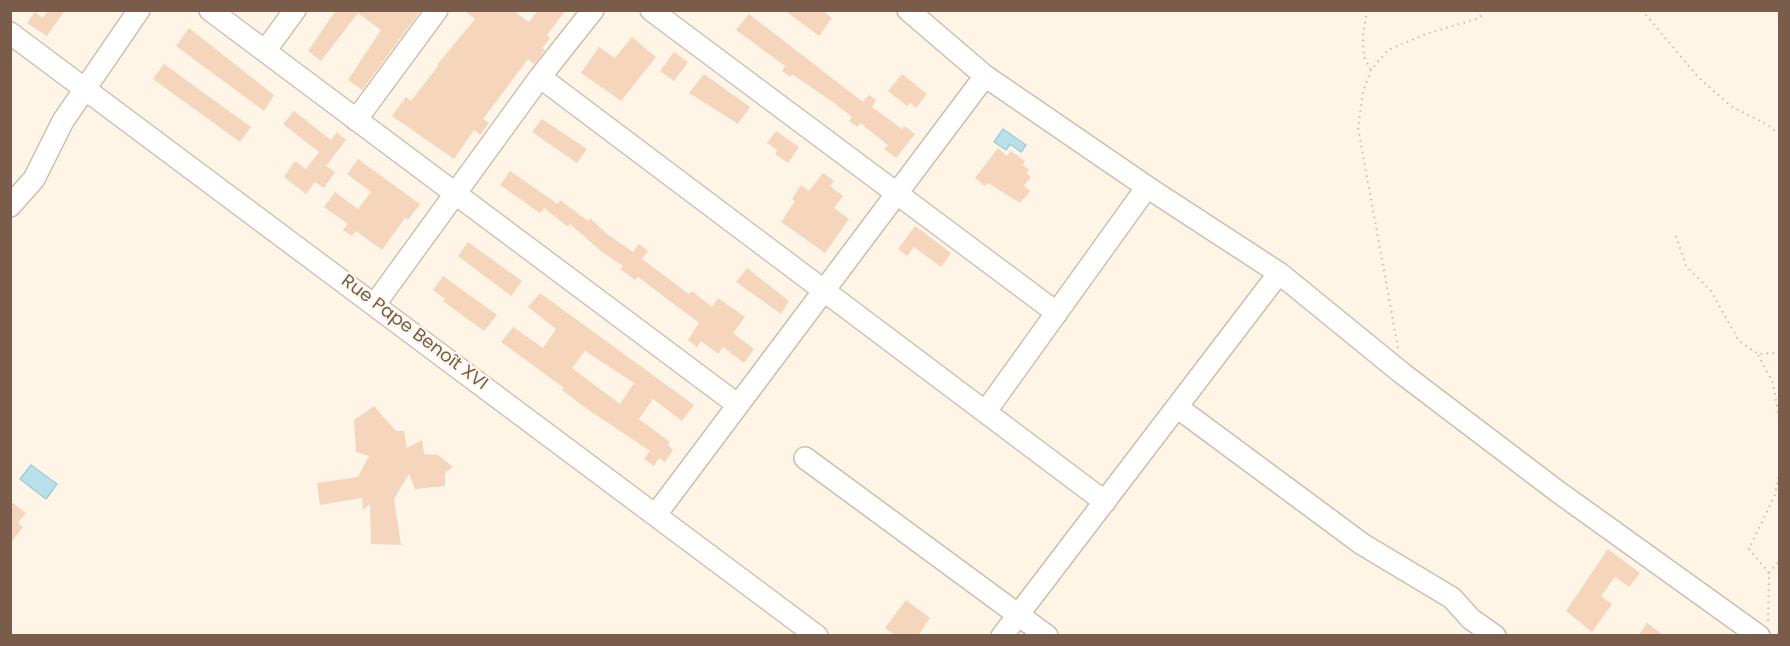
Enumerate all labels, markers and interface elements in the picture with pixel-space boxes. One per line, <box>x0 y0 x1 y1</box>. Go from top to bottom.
street label: Rue Pape Benoît XVI <box>336 271 492 395</box>

